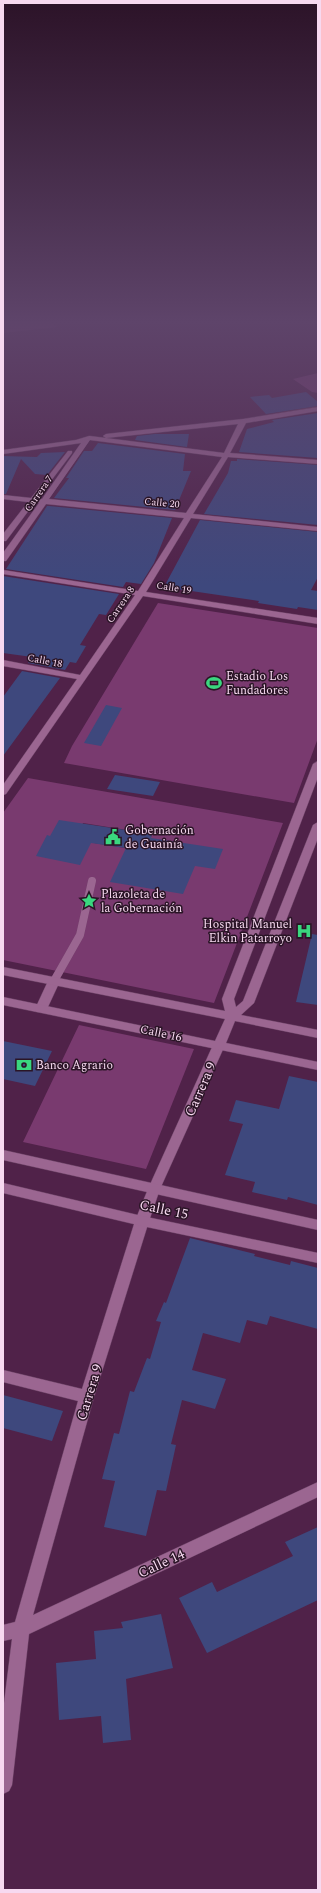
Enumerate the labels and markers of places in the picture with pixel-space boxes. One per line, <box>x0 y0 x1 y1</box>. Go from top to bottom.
place label: Estadio Los Fundadores <box>226 667 289 700</box>
sports icon: Estadio Los Fundadores <box>205 674 223 692</box>
place label: Gobernación de Guainía <box>125 821 194 854</box>
public building icon: Gobernación de Guainía <box>104 828 122 846</box>
place label: Plazoleta de la Gobernación <box>101 885 182 918</box>
place icon: Plazoleta de la Gobernación <box>80 892 98 910</box>
place label: Hospital Manuel Elkin Patarroyo <box>203 915 292 948</box>
hospital icon: Hospital Manuel Elkin Patarroyo <box>295 922 313 940</box>
bank icon: Banco Agrario <box>15 1056 33 1074</box>
place label: Banco Agrario <box>36 1056 113 1075</box>

